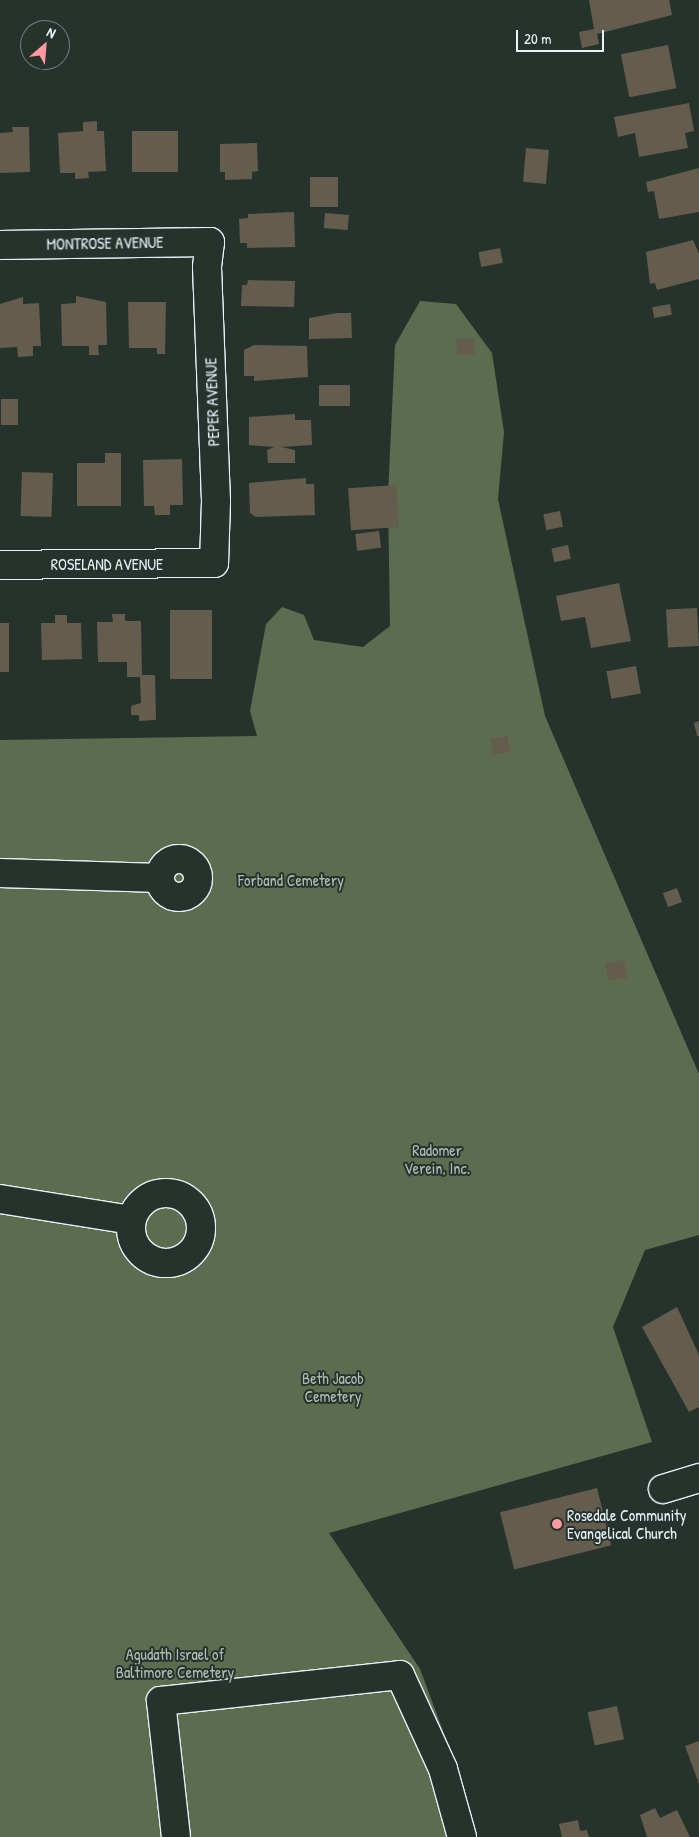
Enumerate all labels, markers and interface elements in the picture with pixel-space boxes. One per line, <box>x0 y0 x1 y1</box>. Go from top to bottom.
north arrow <box>20 20 70 70</box>
scale bar <box>519 20 606 52</box>
text: N <box>44 22 59 42</box>
text: 20 m <box>524 28 551 49</box>
street label: MONTROSE AVENUE <box>46 232 164 254</box>
street label: PEPER AVENUE <box>201 357 223 447</box>
street label: ROSELAND AVENUE <box>51 554 163 574</box>
park label: Forband Cemetery <box>238 870 344 890</box>
park label: Radomer Verein, Inc. <box>404 1140 470 1178</box>
park label: Beth Jacob Cemetery <box>302 1368 364 1406</box>
place label: Rosedale Community Evangelical Church <box>567 1505 687 1543</box>
marker: Rosedale Community Evangelical Church <box>551 1518 563 1530</box>
park label: Agudath Israel of Baltimore Cemetery <box>116 1644 234 1682</box>

